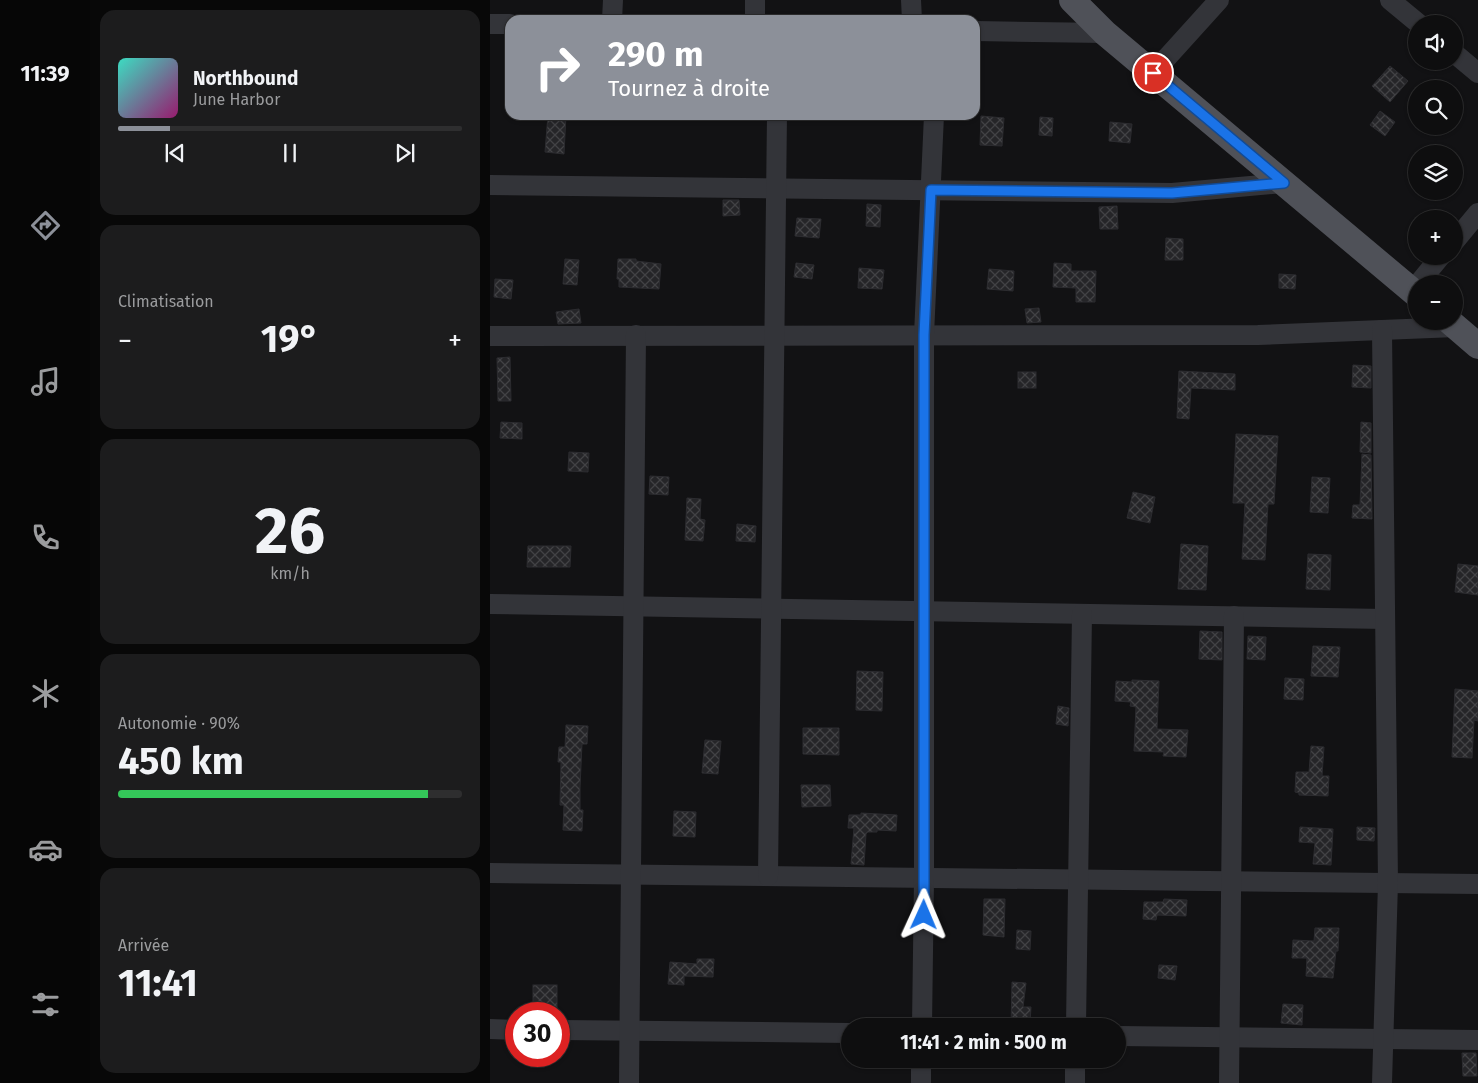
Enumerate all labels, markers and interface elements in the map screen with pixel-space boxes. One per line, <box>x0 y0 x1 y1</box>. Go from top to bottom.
map controls <box>1408 15 1463 330</box>
button: sound <box>1408 15 1463 70</box>
text: 290 m <box>608 33 704 75</box>
icon: right <box>525 35 590 100</box>
pin <box>1132 52 1174 94</box>
icon: arrive <box>1139 59 1167 87</box>
text: 11:39 <box>20 60 70 87</box>
text: Northbound <box>193 67 298 90</box>
text: Tournez à droite <box>608 75 770 102</box>
button: search <box>1408 80 1463 135</box>
text: June Harbor <box>193 90 280 109</box>
icon: previous <box>161 139 189 167</box>
icon: pause <box>276 139 304 167</box>
icon: next <box>391 139 419 167</box>
button: layers <box>1408 145 1463 200</box>
icon: directions <box>28 208 63 243</box>
button: + <box>1408 210 1463 265</box>
button: − <box>1408 275 1463 330</box>
text: Climatisation <box>118 292 214 311</box>
text: 19° <box>261 316 319 362</box>
text: − <box>118 324 132 357</box>
text: + <box>448 324 462 357</box>
icon: music <box>28 364 63 399</box>
text: 26 <box>255 492 325 570</box>
icon: phone <box>28 520 63 555</box>
text: km/h <box>270 564 310 583</box>
icon: climate <box>28 676 63 711</box>
text: Autonomie · 90% <box>118 714 240 733</box>
text: 450 km <box>118 738 244 784</box>
icon: car <box>28 832 63 867</box>
position arrow <box>897 888 949 940</box>
text: Arrivée <box>118 936 169 955</box>
text: 11:41 <box>118 960 198 1006</box>
icon: filters <box>28 987 63 1022</box>
speed limit sign: 30 <box>505 1002 570 1067</box>
text: 11:41 · 2 min · 500 m <box>900 1031 1067 1054</box>

